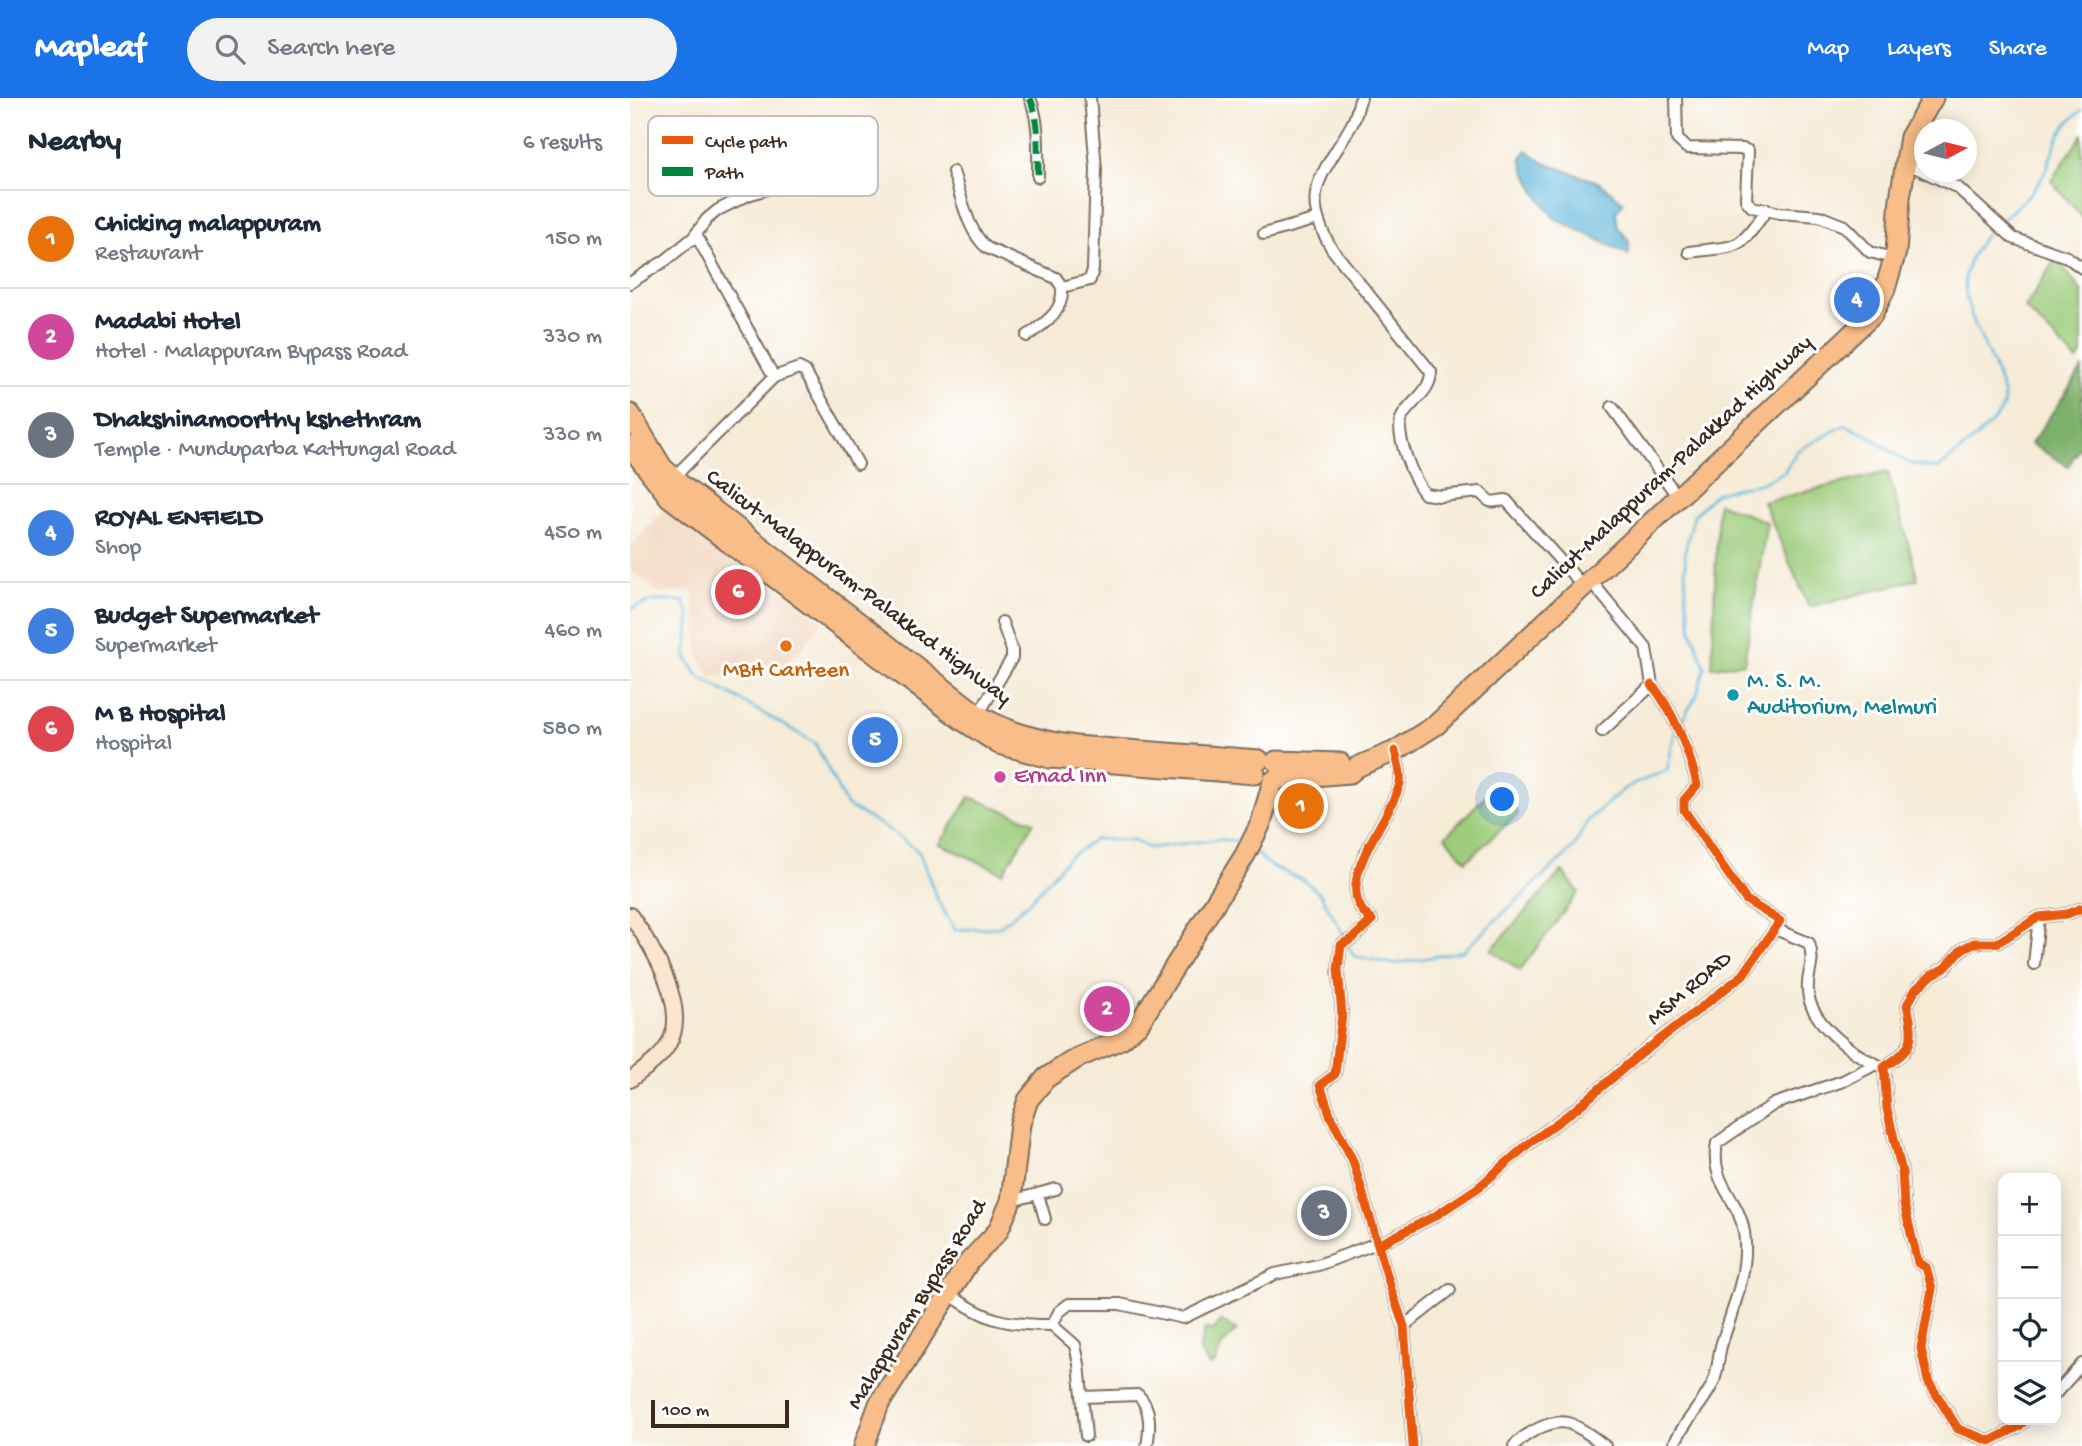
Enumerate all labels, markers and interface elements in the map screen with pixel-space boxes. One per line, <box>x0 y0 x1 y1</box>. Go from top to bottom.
search box <box>187 18 677 81</box>
text: Mapleaf <box>35 30 145 68</box>
icon: search <box>211 30 249 68</box>
text: Search here <box>267 34 395 65</box>
text: Map <box>1807 35 1849 64</box>
text: Layers <box>1887 35 1951 64</box>
text: Share <box>1989 35 2047 64</box>
legend <box>648 116 878 196</box>
north arrow <box>1914 119 1977 182</box>
text: Nearby <box>28 126 121 161</box>
text: 6 results <box>523 130 602 157</box>
text: Cycle path <box>705 132 787 155</box>
text: Path <box>704 163 744 186</box>
text: Chicking malappuram <box>95 210 321 241</box>
text: 1 <box>46 226 56 253</box>
text: 150 m <box>546 226 602 253</box>
text: Restaurant <box>95 241 202 268</box>
pin: 4 <box>1834 274 1880 326</box>
text: Madabi Hotel <box>95 308 241 339</box>
text: 2 <box>45 324 57 351</box>
text: 330 m <box>543 324 602 351</box>
street label: Calicut-Malappuram-Palakkad Highway <box>1525 330 1819 606</box>
text: Hotel · Malappuram Bypass Road <box>95 339 407 366</box>
text: Dhakshinamoorthy kshethram <box>95 406 421 437</box>
text: 3 <box>45 422 57 449</box>
text: 330 m <box>543 422 602 449</box>
text: Temple · Munduparba Kattungal Road <box>95 437 456 464</box>
street label: Calicut-Malappuram-Palakkad Highway <box>700 464 1016 712</box>
text: ROYAL ENFIELD <box>95 504 263 535</box>
text: 4 <box>46 520 56 547</box>
text: 450 m <box>544 520 602 547</box>
text: Shop <box>95 535 141 562</box>
pin: 6 <box>715 566 761 618</box>
text: Budget Supermarket <box>95 602 318 633</box>
text: 5 <box>45 618 57 645</box>
text: 460 m <box>545 618 602 645</box>
text: Supermarket <box>95 633 217 660</box>
marker: MBH Canteen <box>778 638 794 654</box>
place label: MBH Canteen <box>723 658 849 685</box>
place label: M. S. M. Auditorium, Melmuri <box>1747 669 1937 722</box>
marker: M. S. M. Auditorium, Melmuri <box>1725 687 1741 703</box>
text: M B Hospital <box>95 700 226 731</box>
pin: 5 <box>852 714 898 766</box>
text: 6 <box>45 716 57 743</box>
text: 580 m <box>542 716 602 743</box>
text: Hospital <box>95 731 172 758</box>
place label: Ernad Inn <box>1014 764 1107 791</box>
marker: Ernad Inn <box>992 769 1008 785</box>
pin: 1 <box>1278 780 1324 832</box>
your location <box>1485 782 1519 816</box>
street label: MSM ROAD <box>1642 945 1739 1032</box>
pin: 2 <box>1084 983 1130 1035</box>
map controls <box>1998 1173 2061 1425</box>
button: + <box>1998 1173 2061 1236</box>
pin: 3 <box>1301 1187 1347 1239</box>
street label: Malappuram Bypass Road <box>842 1194 994 1415</box>
button: − <box>1998 1236 2061 1299</box>
button: locate <box>1998 1299 2061 1362</box>
button: layers <box>1998 1362 2061 1425</box>
scale bar <box>651 1397 789 1429</box>
text: 100 m <box>662 1400 709 1423</box>

